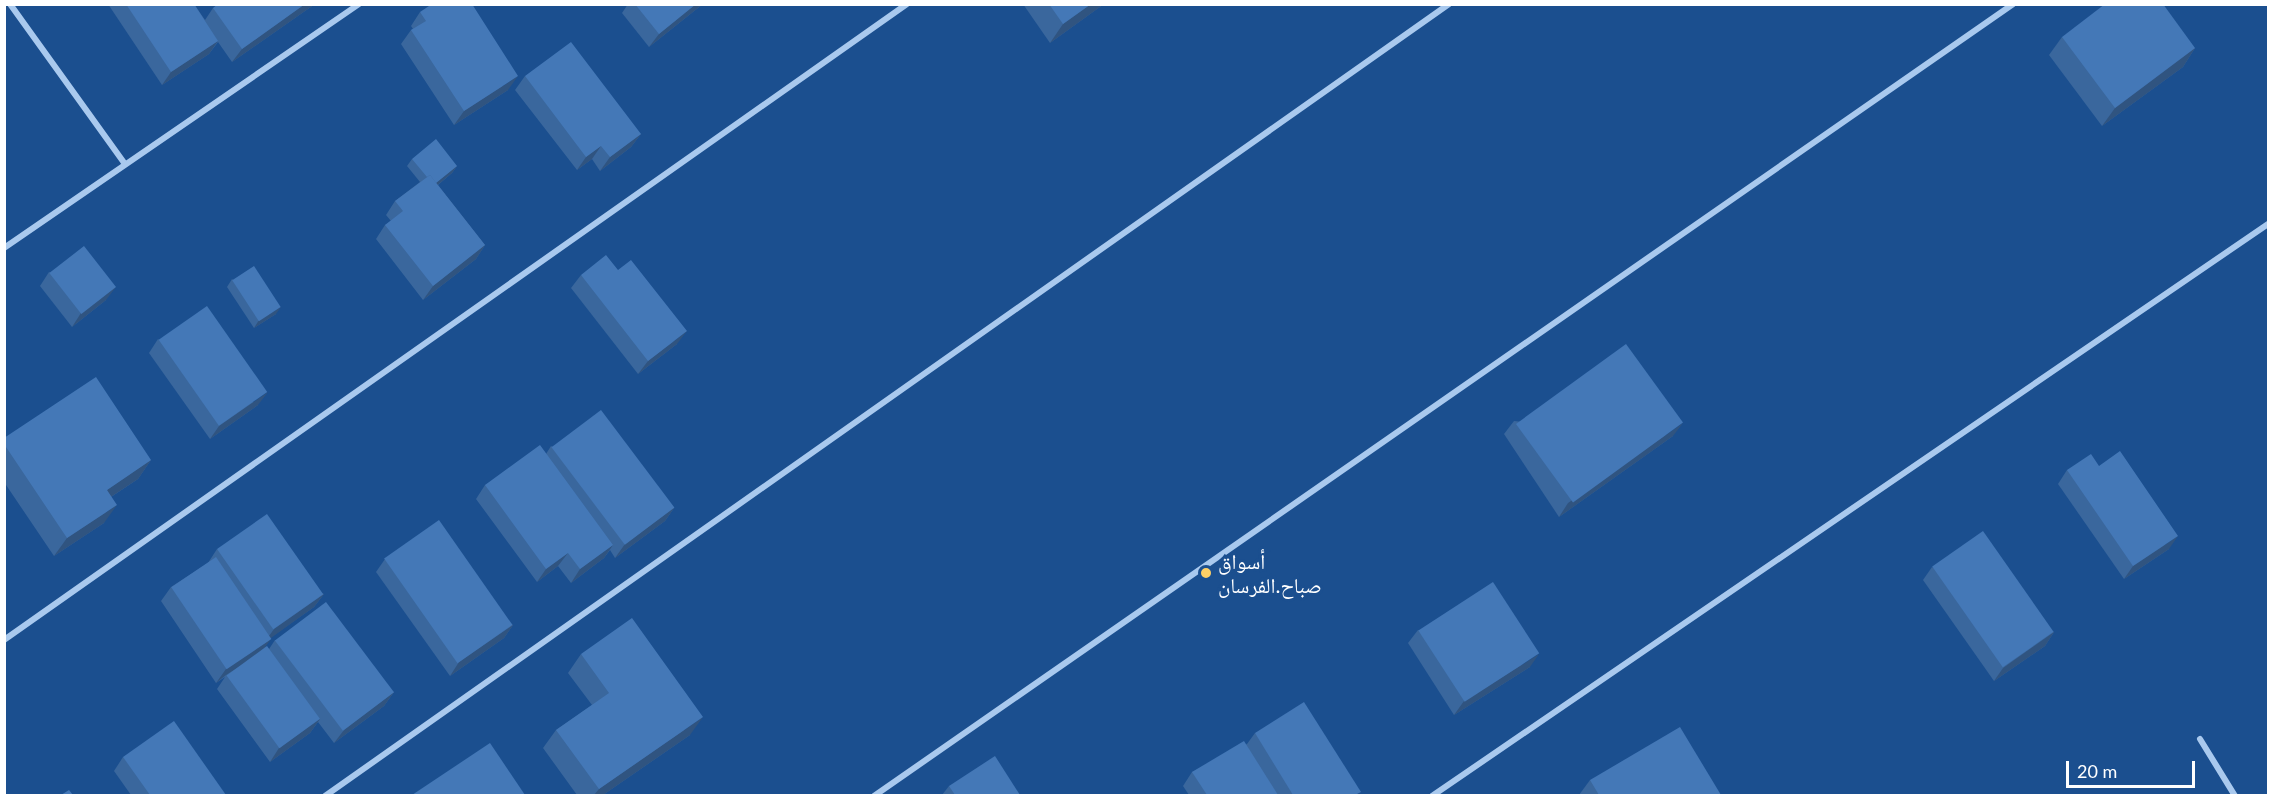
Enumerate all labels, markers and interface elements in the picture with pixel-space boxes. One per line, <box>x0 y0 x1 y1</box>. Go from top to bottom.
place label: أسواق صباح.الفرسان <box>1218 548 1322 598</box>
marker: أسواق صباح.الفرسان <box>1199 566 1213 580</box>
scale bar <box>2069 749 2198 787</box>
text: 20 m <box>2077 760 2117 782</box>

